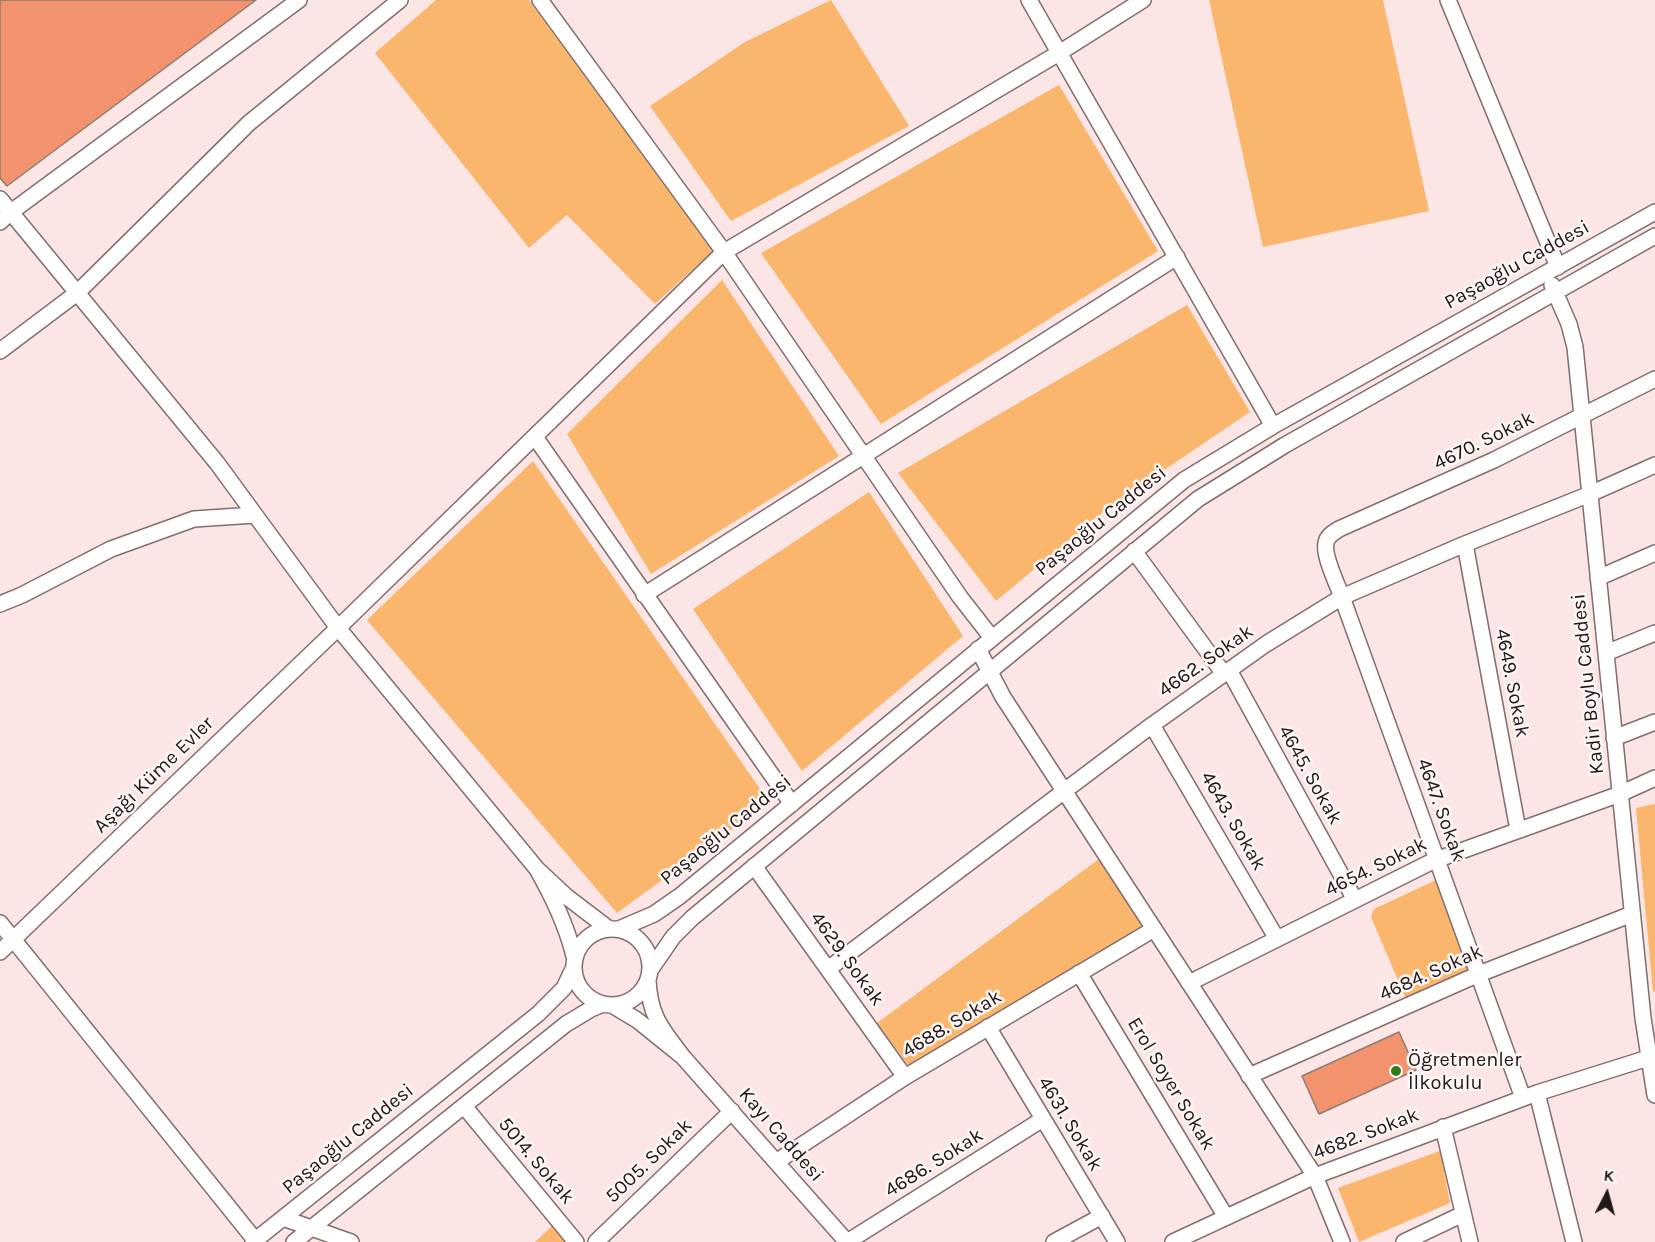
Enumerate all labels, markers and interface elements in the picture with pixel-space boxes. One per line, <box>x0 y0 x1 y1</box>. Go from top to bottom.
street label: Paşaoğlu Caddesi <box>1440 215 1594 315</box>
street label: 4670. Sokak <box>1430 406 1538 476</box>
street label: Paşaoğlu Caddesi <box>1031 461 1171 581</box>
street label: Kadir Boylu Caddesi <box>1567 592 1609 776</box>
street label: 4662. Sokak <box>1154 619 1258 703</box>
street label: 4649. Sokak <box>1490 627 1534 739</box>
street label: Aşağı Küme Evler <box>89 712 219 838</box>
street label: 4645. Sokak <box>1273 721 1347 829</box>
street label: 4647. Sokak <box>1411 755 1471 865</box>
street label: 4643. Sokak <box>1195 767 1271 875</box>
street label: Paşaoğlu Caddesi <box>656 770 796 890</box>
street label: 4654. Sokak <box>1321 832 1431 902</box>
street label: 4629. Sokak <box>805 907 889 1011</box>
street label: 4684. Sokak <box>1375 939 1487 1007</box>
street label: 4688. Sokak <box>898 985 1006 1063</box>
street label: Erol Soyer Sokak <box>1122 1013 1220 1155</box>
place label: Öğretmenler İlkokulu <box>1408 1048 1521 1095</box>
marker: Öğretmenler İlkokulu <box>1389 1064 1403 1078</box>
street label: 4631. Sokak <box>1032 1072 1108 1176</box>
street label: Paşaoğlu Caddesi <box>278 1079 418 1199</box>
street label: Kayı Caddesi <box>734 1083 828 1187</box>
street label: 4682. Sokak <box>1310 1103 1422 1165</box>
street label: 5014. Sokak <box>493 1113 579 1209</box>
street label: 5005. Sokak <box>601 1114 697 1208</box>
street label: 4686. Sokak <box>880 1123 988 1203</box>
north arrow <box>1577 1164 1637 1224</box>
text: K <box>1603 1166 1615 1186</box>

